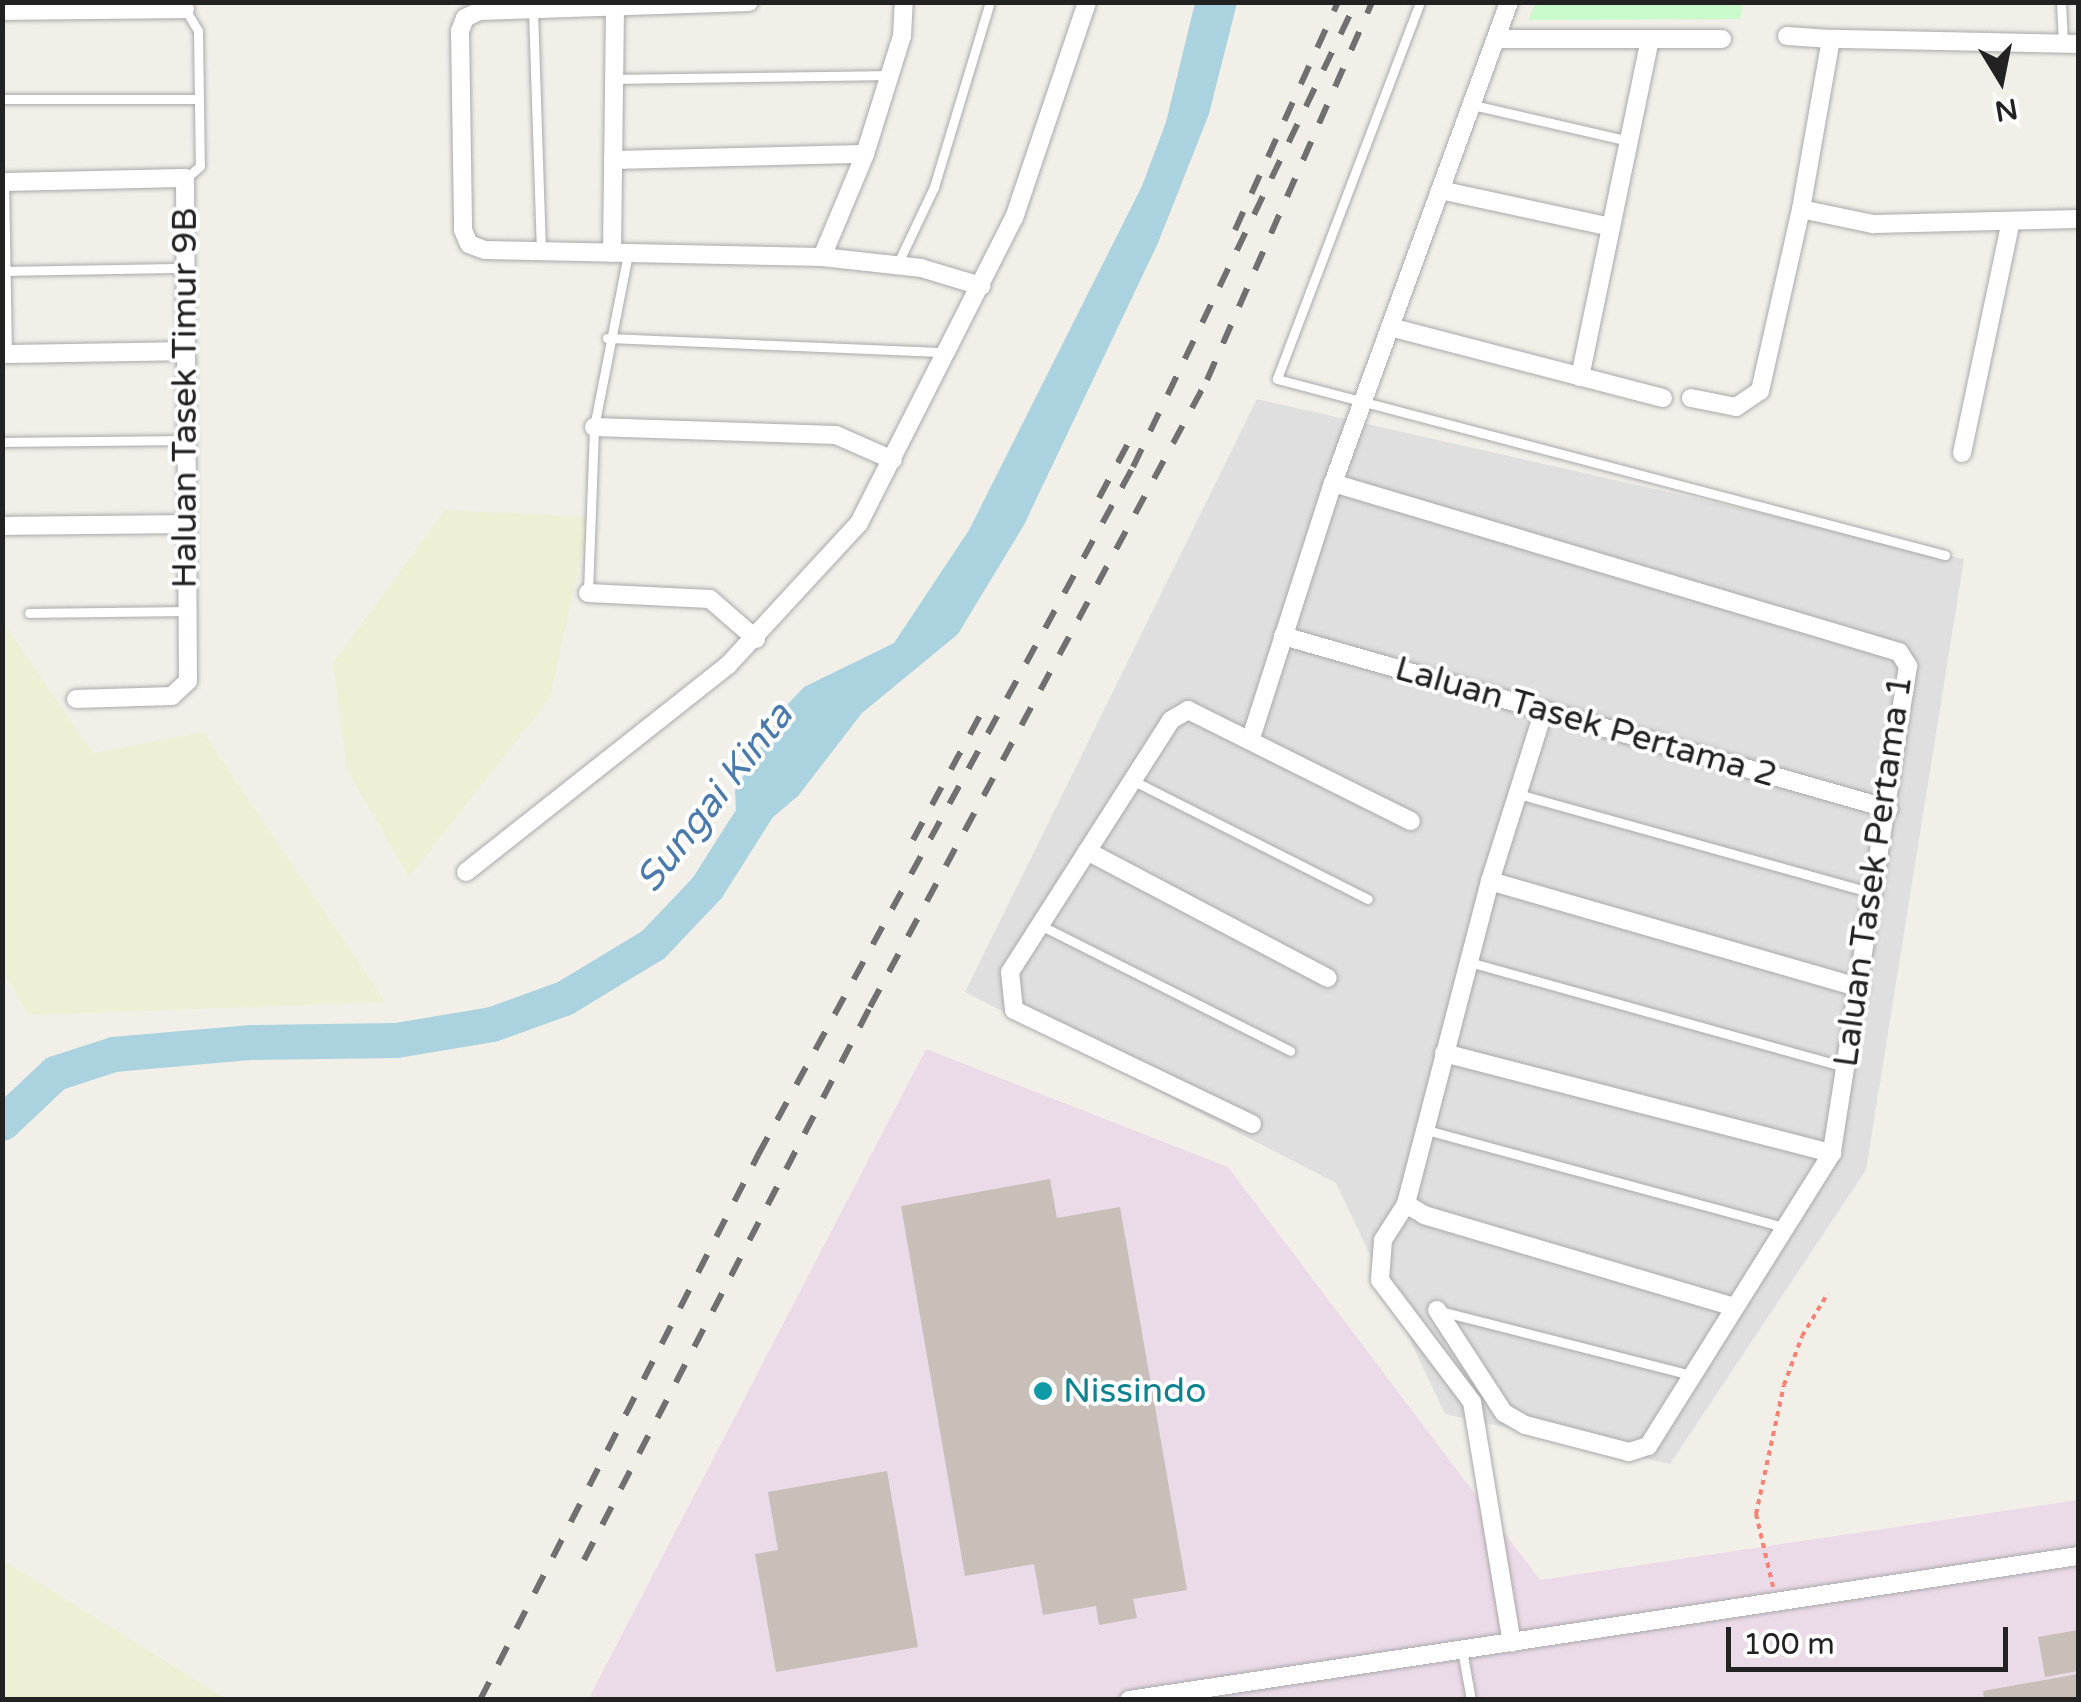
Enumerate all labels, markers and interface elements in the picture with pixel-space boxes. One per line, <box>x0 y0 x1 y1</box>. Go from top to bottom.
north arrow <box>1951 30 2051 130</box>
text: N <box>1992 91 2020 128</box>
street label: Haluan Tasek Timur 9B <box>164 208 206 588</box>
street label: Laluan Tasek Pertama 2 <box>1390 647 1782 797</box>
street label: Laluan Tasek Pertama 1 <box>1825 672 1921 1070</box>
water label: Sungai Kinta <box>627 694 803 902</box>
place label: Nissindo <box>1063 1370 1206 1412</box>
marker: Nissindo <box>1032 1380 1054 1402</box>
scale bar <box>1731 1607 2014 1669</box>
text: 100 m <box>1743 1626 1835 1663</box>

